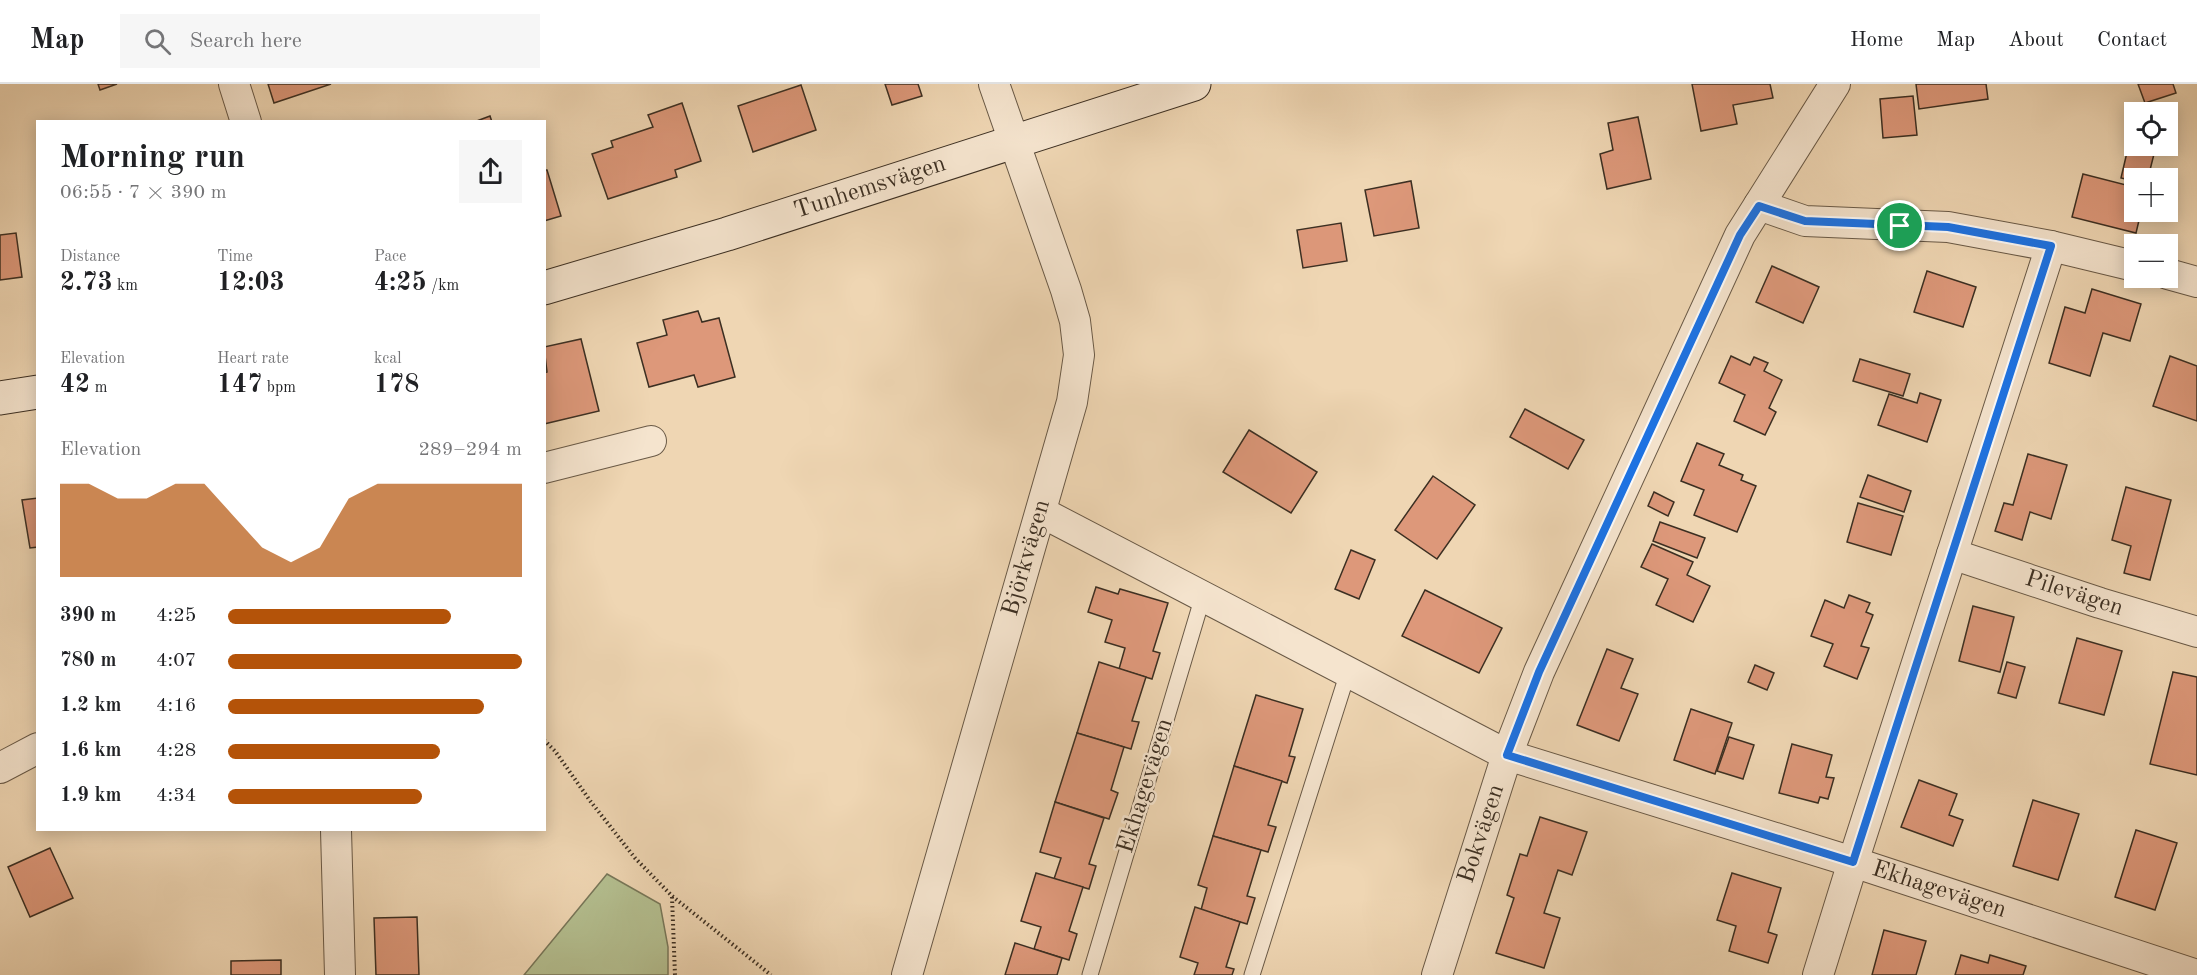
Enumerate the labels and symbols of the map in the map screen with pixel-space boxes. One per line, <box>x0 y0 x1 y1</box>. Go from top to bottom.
street label: Tunhemsvägen <box>791 152 949 224</box>
pin <box>1874 200 1925 251</box>
street label: Björkvägen <box>999 497 1055 619</box>
street label: Pilevägen <box>2022 567 2126 621</box>
street label: Ekhagevägen <box>1114 716 1178 856</box>
street label: Bokvägen <box>1455 782 1509 886</box>
street label: Ekhagevägen <box>1869 857 2009 923</box>

